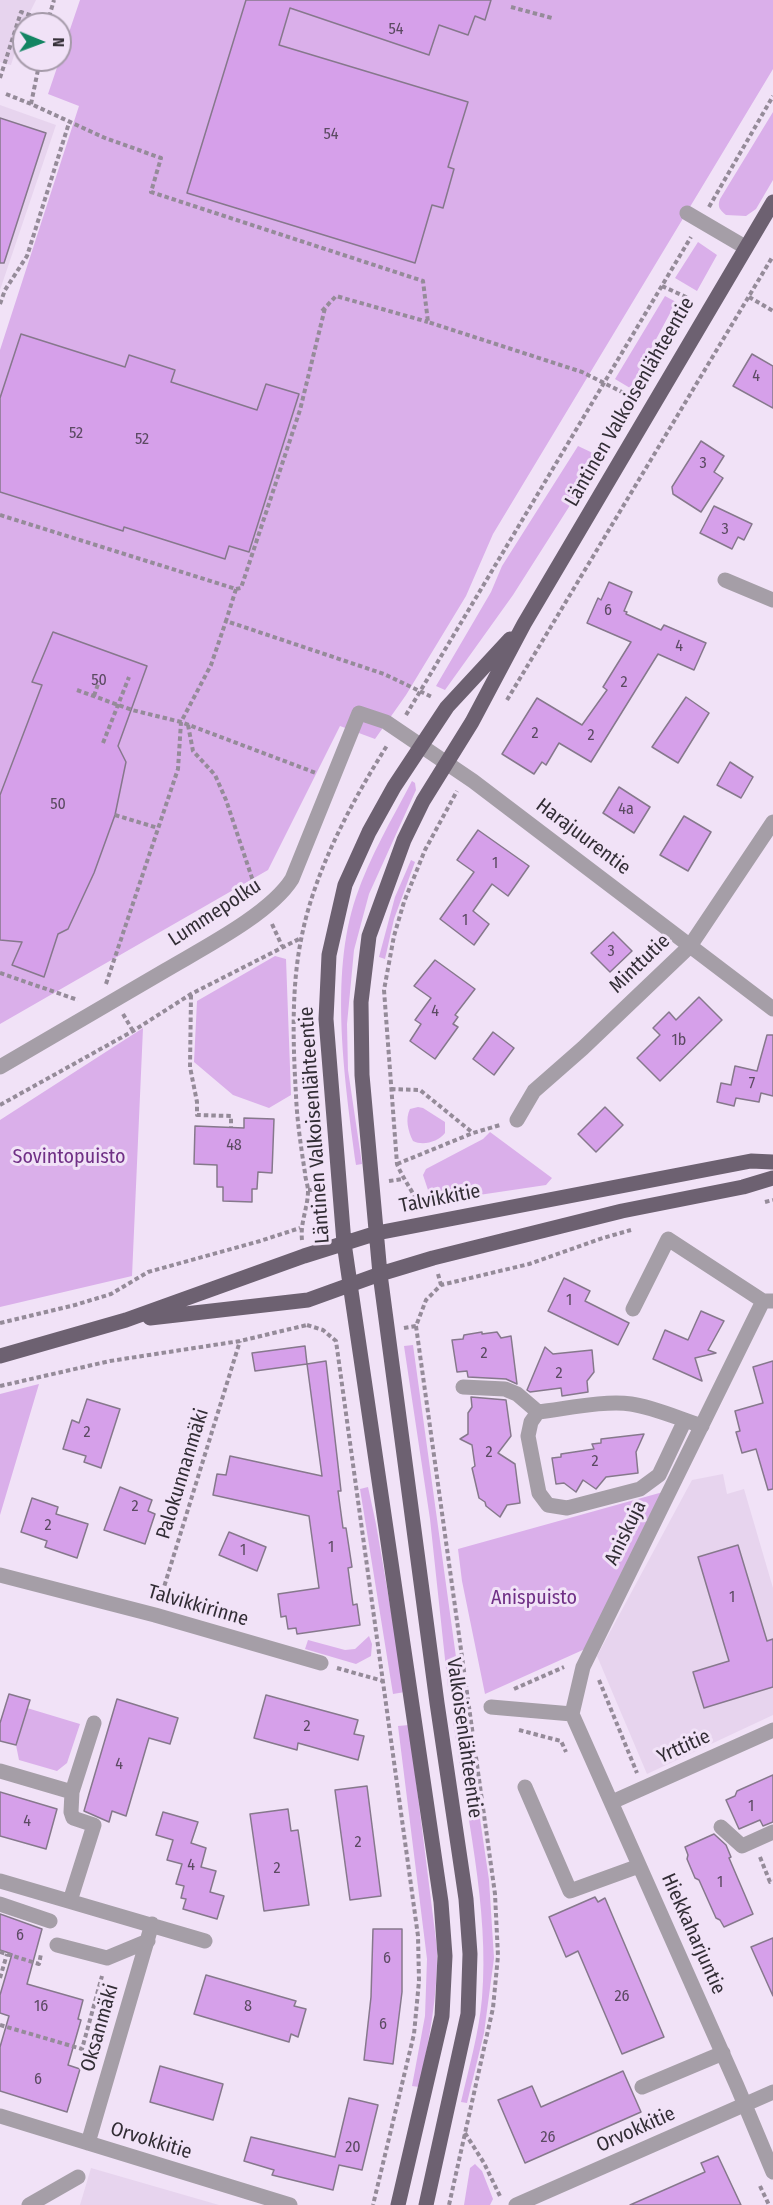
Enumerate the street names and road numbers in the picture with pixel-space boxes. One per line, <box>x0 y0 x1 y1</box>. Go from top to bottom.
street label: Läntinen Valkoisenlähteentie <box>560 293 700 511</box>
street label: Harajuurentie <box>531 794 635 880</box>
street label: Lummepolku <box>164 874 266 952</box>
street label: Minttutie <box>605 929 675 999</box>
street label: Läntinen Valkoisenlähteentie <box>295 1006 335 1244</box>
street label: Talvikkitie <box>397 1179 483 1219</box>
street label: Palokunnanmäki <box>152 1406 214 1542</box>
street label: Aniskuja <box>600 1497 652 1569</box>
street label: Talvikkirinne <box>145 1580 251 1632</box>
street label: Valkoisenlähteentie <box>441 1656 487 1820</box>
street label: Yrttitie <box>654 1725 714 1769</box>
street label: Hiekkaharjuntie <box>656 1870 730 1998</box>
street label: Oksanmäki <box>76 1981 124 2075</box>
street label: Orvokkitie <box>593 2102 679 2158</box>
street label: Orvokkitie <box>107 2117 195 2165</box>

